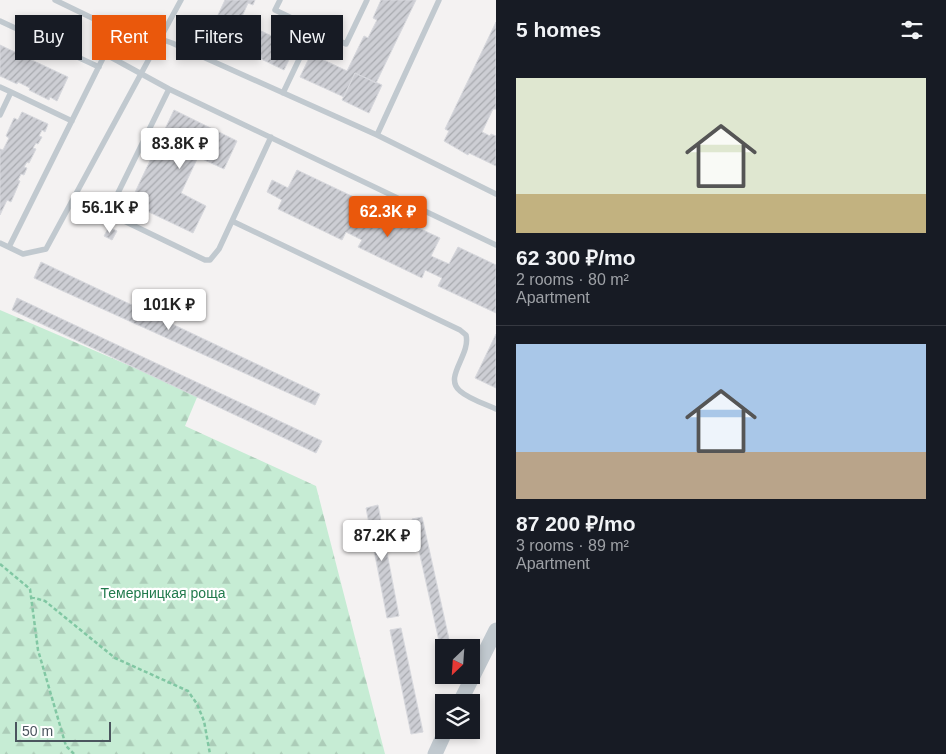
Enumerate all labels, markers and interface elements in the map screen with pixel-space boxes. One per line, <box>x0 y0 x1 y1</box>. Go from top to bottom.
chip: Buy <box>15 15 82 60</box>
chip: Rent <box>92 15 166 60</box>
chip: Filters <box>176 15 261 60</box>
chip: New <box>271 15 343 60</box>
icon: filters <box>898 16 926 44</box>
text: 5 homes <box>516 18 601 41</box>
icon: home <box>676 111 766 201</box>
pin: 83.8K ₽ <box>134 128 226 170</box>
text: 83.8K ₽ <box>152 135 208 152</box>
pin: 56.1K ₽ <box>64 192 156 234</box>
pin: 62.3K ₽ <box>342 196 434 238</box>
text: 56.1K ₽ <box>82 199 138 216</box>
text: 62.3K ₽ <box>360 203 416 220</box>
text: 62 300 ₽/mo <box>516 246 636 269</box>
text: 2 rooms · 80 m² <box>516 271 629 288</box>
pin: 101K ₽ <box>128 288 210 331</box>
text: Apartment <box>516 289 590 306</box>
text: 101K ₽ <box>143 296 195 313</box>
icon: home <box>676 376 766 466</box>
text: 87 200 ₽/mo <box>516 512 636 535</box>
pin: 87.2K ₽ <box>336 520 428 562</box>
text: 87.2K ₽ <box>354 527 410 544</box>
text: 3 rooms · 89 m² <box>516 537 629 554</box>
text: Apartment <box>516 555 590 572</box>
park label: Темерницкая роща <box>101 585 226 601</box>
north arrow <box>435 639 480 684</box>
map controls <box>435 639 480 739</box>
button: layers <box>435 694 480 739</box>
scale bar <box>15 719 111 742</box>
text: 50 m <box>22 723 53 739</box>

